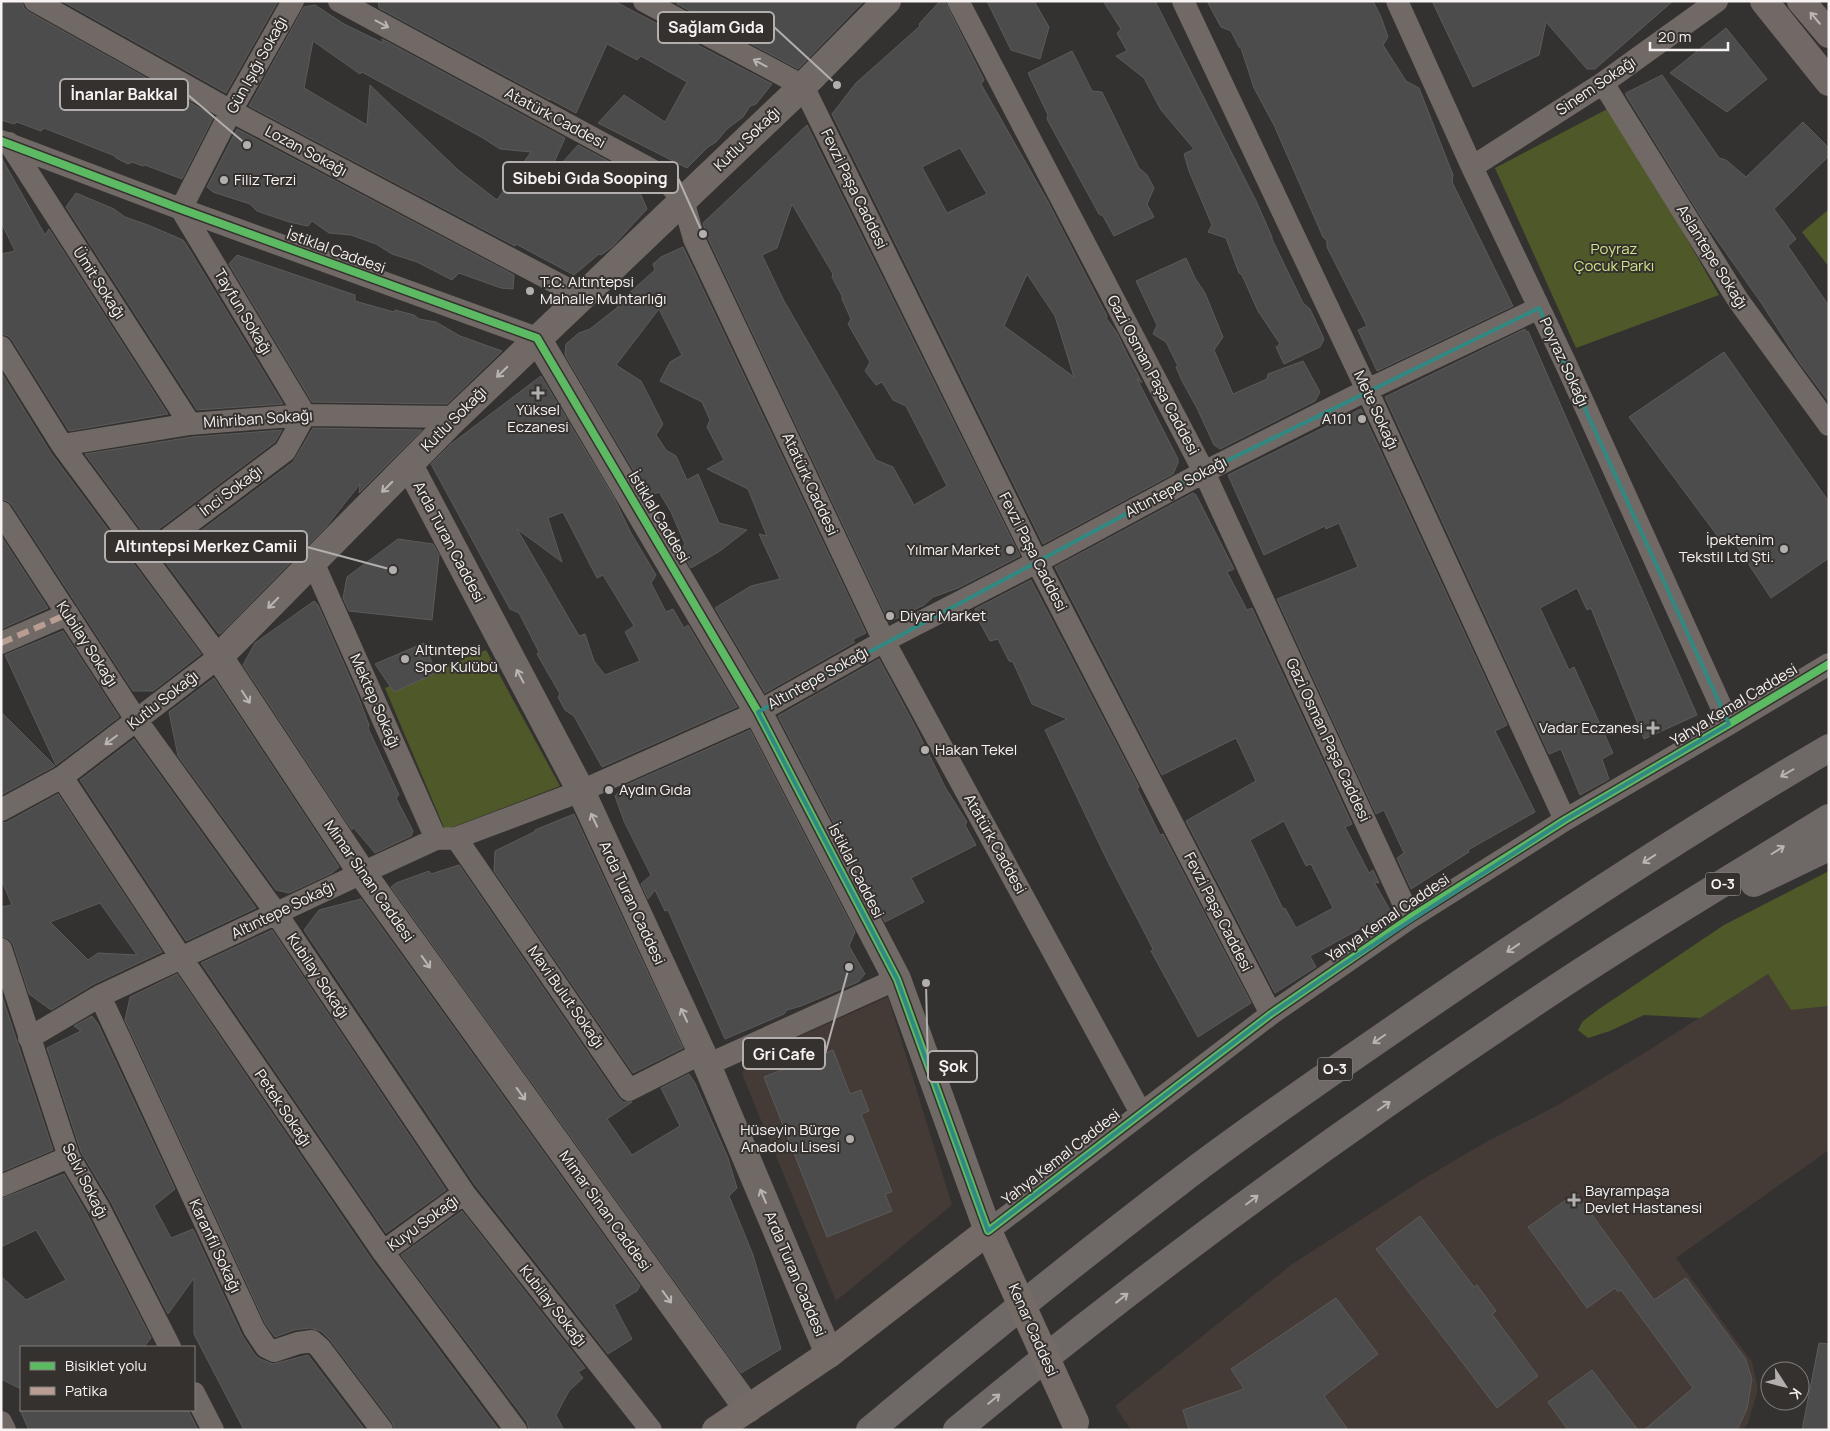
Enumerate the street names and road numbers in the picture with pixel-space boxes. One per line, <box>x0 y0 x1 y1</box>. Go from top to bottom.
street label: Gün Işığı Sokağı <box>221 12 292 117</box>
street label: Sinem Sokağı <box>1552 51 1640 120</box>
street label: Atatürk Caddesi <box>501 82 609 153</box>
street label: Kutlu Sokağı <box>709 102 785 176</box>
street label: Lozan Sokağı <box>261 120 351 181</box>
street label: Fevzi Paşa Caddesi <box>816 125 893 252</box>
street label: Aslantepe Sokağı <box>1672 201 1753 313</box>
street label: İstiklal Caddesi <box>284 223 388 278</box>
street label: Ümit Sokağı <box>68 243 131 323</box>
street label: Tayfun Sokağı <box>210 265 277 359</box>
street label: Gazi Osman Paşa Caddesi <box>1102 291 1205 458</box>
street label: Poyraz Sokağı <box>1535 314 1594 410</box>
street label: Mete Sokağı <box>1349 367 1404 453</box>
street label: Kutlu Sokağı <box>416 381 491 456</box>
street label: Mihriban Sokağı <box>203 404 313 433</box>
street label: Atatürk Caddesi <box>777 429 843 539</box>
street label: Altıntepe Sokağı <box>1121 451 1230 522</box>
street label: İnci Sokağı <box>195 460 266 521</box>
street label: İstiklal Caddesi <box>624 467 695 567</box>
street label: Arda Turan Caddesi <box>409 477 490 606</box>
street label: Fevzi Paşa Caddesi <box>994 489 1073 615</box>
street label: Kubilay Sokağı <box>52 597 123 691</box>
street label: Altıntepe Sokağı <box>763 641 872 714</box>
street label: Mektep Sokağı <box>345 650 406 751</box>
street label: Gazi Osman Paşa Caddesi <box>1281 655 1376 825</box>
street label: Yahya Kemal Caddesi <box>1666 658 1801 751</box>
street label: Kutlu Sokağı <box>123 665 203 734</box>
street label: Atatürk Caddesi <box>959 790 1032 898</box>
street label: Mimar Sinan Caddesi <box>319 816 419 946</box>
street label: İstiklal Caddesi <box>824 820 889 922</box>
street label: Arda Turan Caddesi <box>595 837 670 968</box>
street label: Fevzi Paşa Caddesi <box>1179 849 1258 975</box>
street label: Yahya Kemal Caddesi <box>1322 868 1454 967</box>
road number: O-3 <box>1706 872 1740 896</box>
street label: Altıntepe Sokağı <box>228 875 338 944</box>
street label: Kubilay Sokağı <box>282 929 355 1022</box>
street label: Mavi Bulut Sokağı <box>523 941 610 1052</box>
road number: O-3 <box>1318 1058 1352 1080</box>
street label: Petek Sokağı <box>250 1065 317 1150</box>
street label: Yahya Kemal Caddesi <box>997 1104 1124 1209</box>
street label: Selvi Sokağı <box>57 1140 113 1222</box>
street label: Mimar Sinan Caddesi <box>554 1146 656 1275</box>
street label: Kuyu Sokağı <box>383 1190 463 1256</box>
street label: Karanfil Sokağı <box>185 1195 246 1296</box>
street label: Arda Turan Caddesi <box>760 1208 831 1340</box>
street label: Kubilay Sokağı <box>515 1261 592 1351</box>
street label: Kenar Caddesi <box>1004 1280 1063 1380</box>

